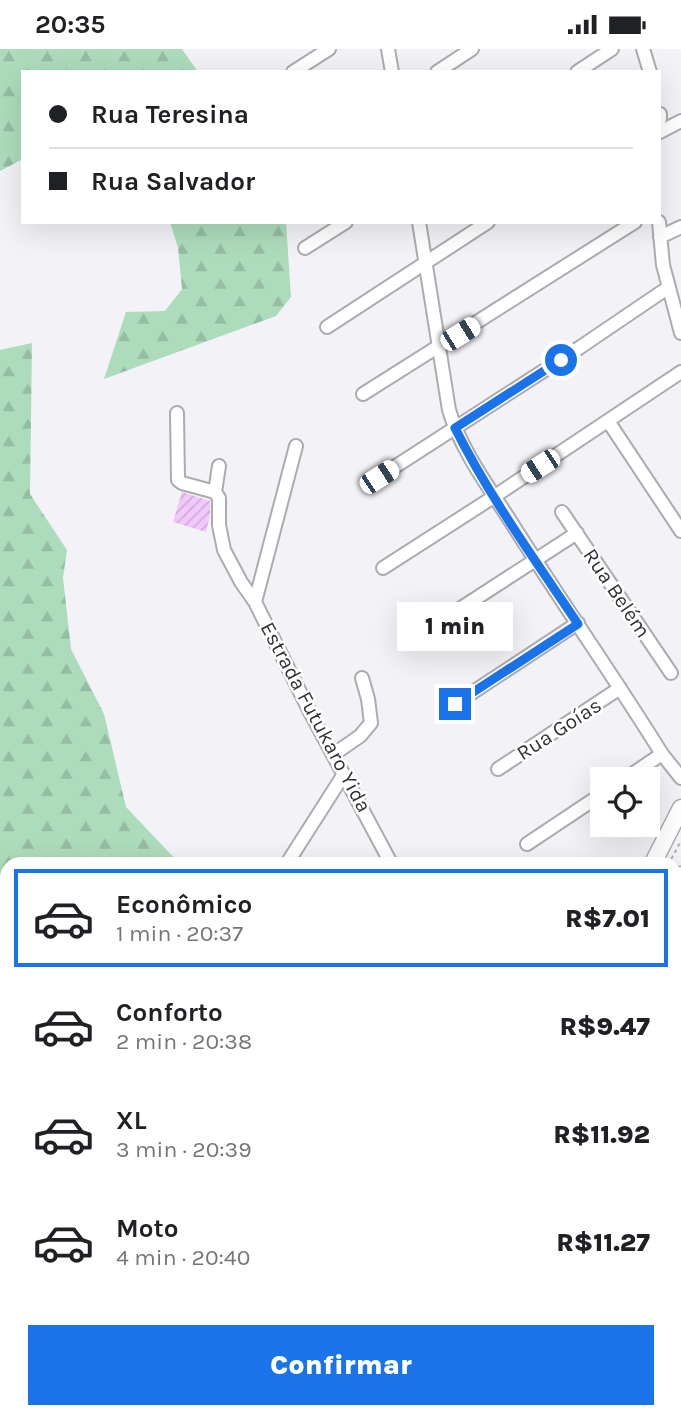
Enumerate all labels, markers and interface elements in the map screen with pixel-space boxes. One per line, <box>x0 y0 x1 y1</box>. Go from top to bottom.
text: 20:35 <box>35 9 106 40</box>
text: Rua Teresina <box>91 99 249 130</box>
text: Rua Salvador <box>91 166 255 197</box>
car <box>437 314 484 354</box>
route start <box>545 344 577 376</box>
car <box>517 446 564 486</box>
car <box>356 457 403 497</box>
street label: Rua Belém <box>578 544 656 642</box>
callout: 1 min <box>397 603 513 651</box>
text: 1 min <box>425 613 485 640</box>
street label: Estrada Futukaro Yida <box>256 618 376 816</box>
route end <box>439 688 471 720</box>
street label: Rua Goías <box>512 693 606 765</box>
map controls <box>590 767 660 837</box>
button: locate <box>590 767 660 837</box>
icon: car <box>32 887 95 950</box>
text: Econômico <box>116 889 252 920</box>
text: R$7.01 <box>565 903 650 934</box>
text: 1 min · 20:37 <box>116 920 243 947</box>
icon: car <box>32 995 95 1058</box>
text: Conforto <box>116 997 223 1028</box>
text: R$9.47 <box>559 1011 650 1042</box>
text: 2 min · 20:38 <box>116 1028 252 1055</box>
icon: car <box>32 1103 95 1166</box>
text: XL <box>116 1105 147 1136</box>
text: R$11.92 <box>553 1119 650 1150</box>
text: 3 min · 20:39 <box>116 1136 252 1163</box>
icon: car <box>32 1211 95 1274</box>
text: Moto <box>116 1213 178 1244</box>
text: R$11.27 <box>556 1227 650 1258</box>
text: 4 min · 20:40 <box>116 1244 250 1271</box>
button: Confirmar <box>28 1325 654 1405</box>

